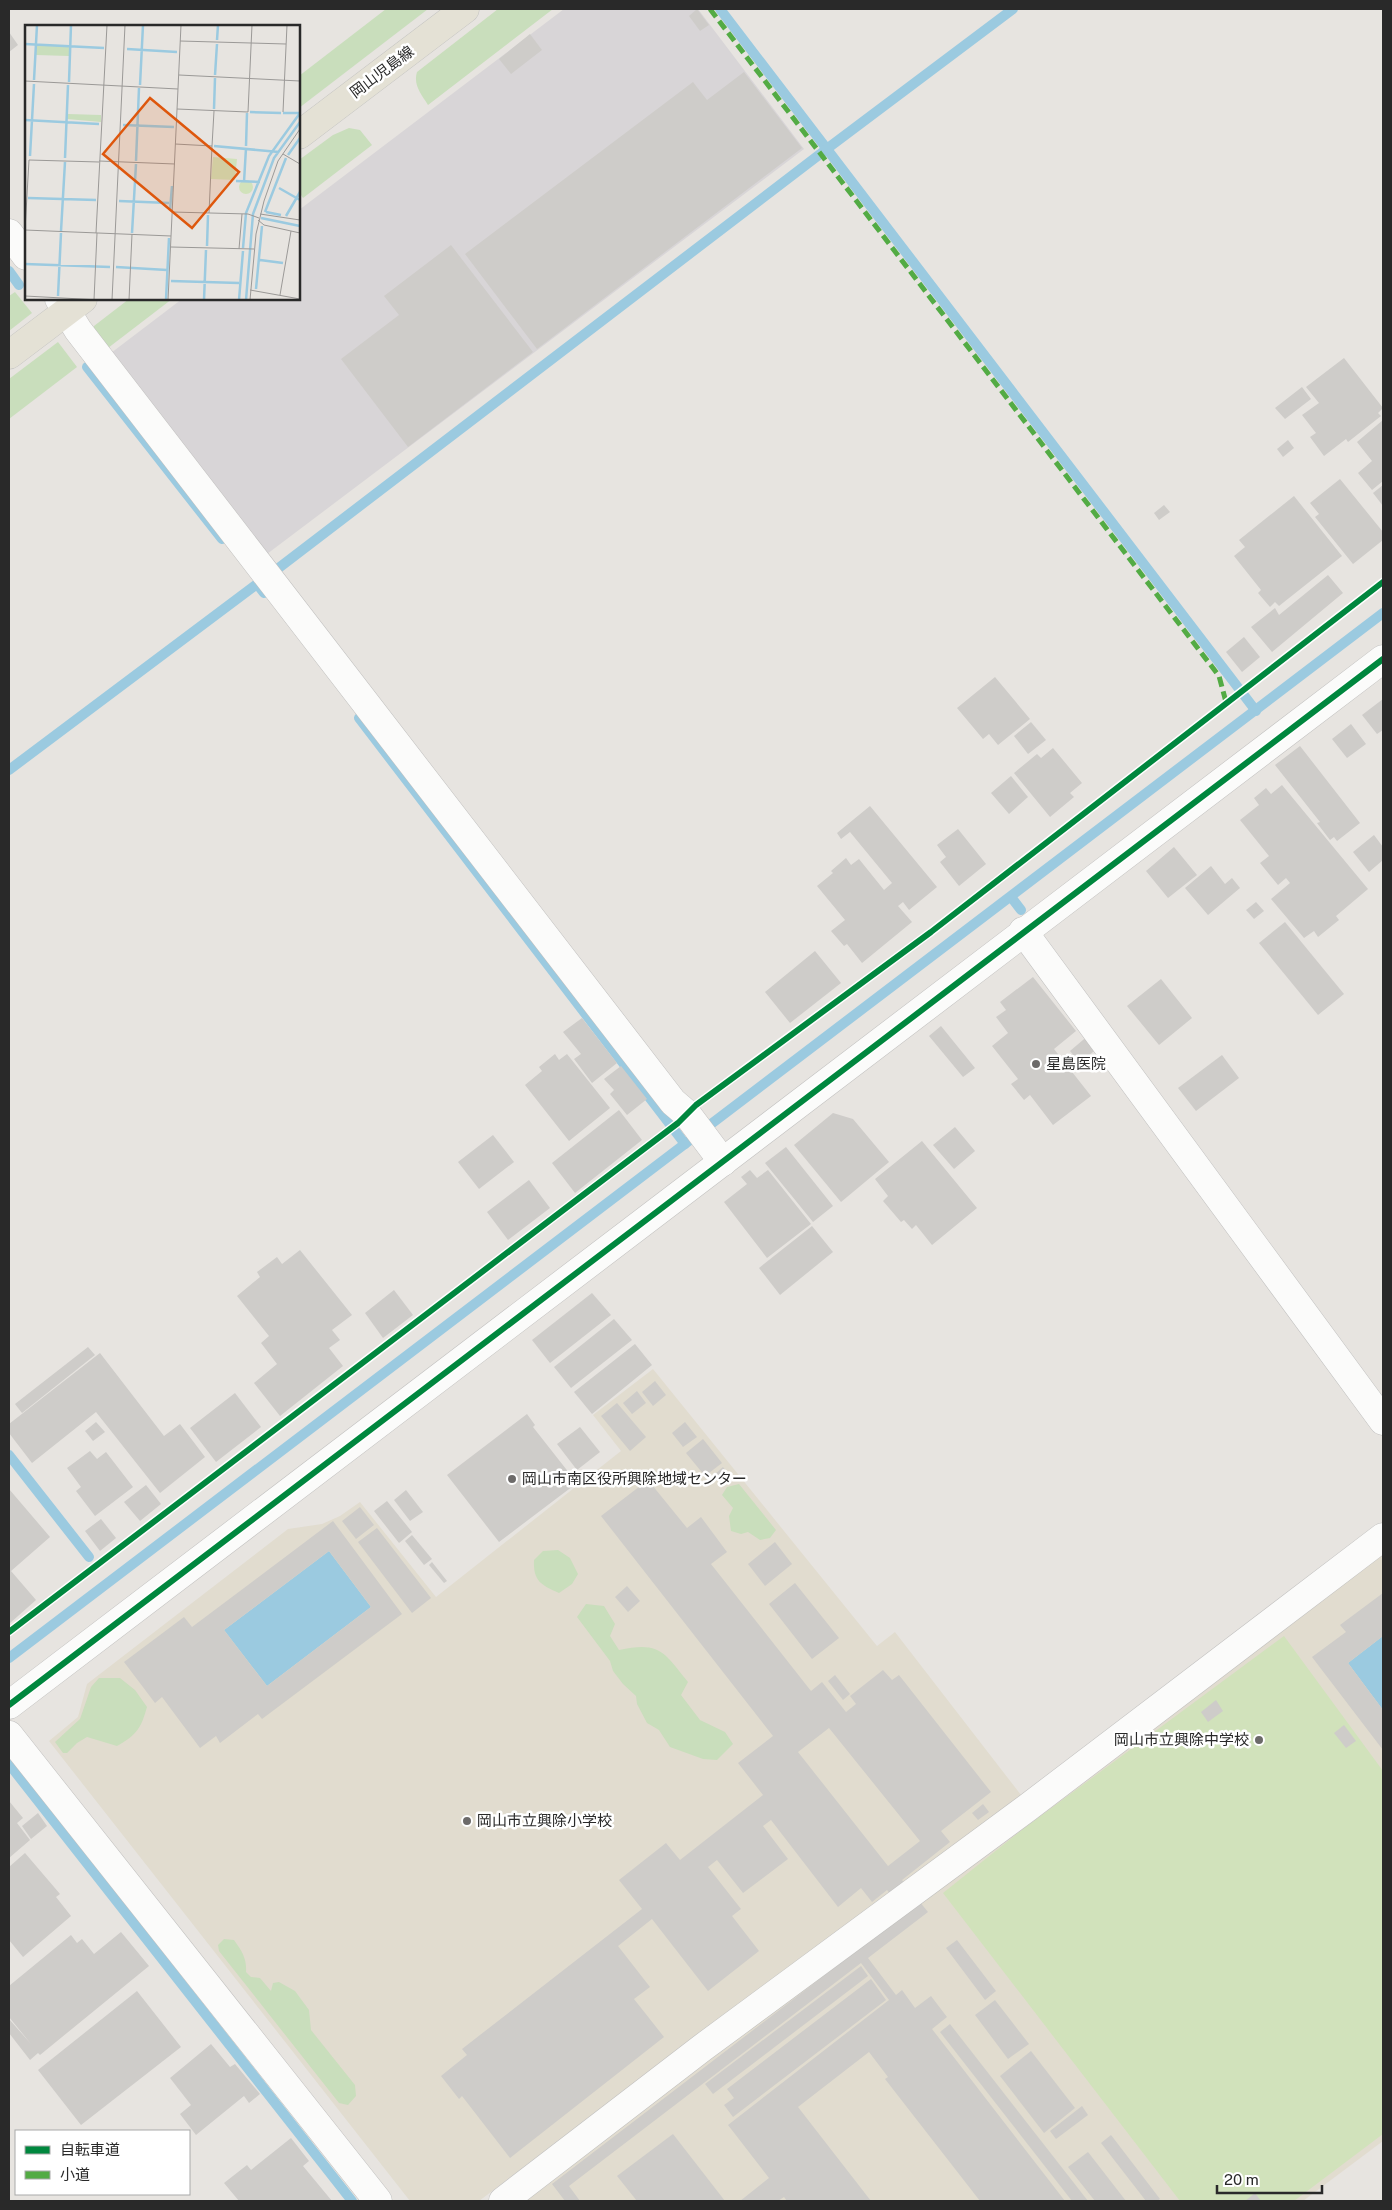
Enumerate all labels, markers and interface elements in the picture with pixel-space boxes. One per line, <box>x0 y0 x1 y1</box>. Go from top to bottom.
inset map <box>25 25 300 300</box>
street label: 岡山児島線 <box>347 42 417 101</box>
place label: 星島医院 <box>1046 1055 1106 1072</box>
marker: 星島医院 <box>1030 1058 1042 1070</box>
place label: 岡山市南区役所興除地域センター <box>522 1470 747 1487</box>
marker: 岡山市南区役所興除地域センター <box>506 1473 518 1485</box>
place label: 岡山市立興除中学校 <box>1114 1731 1249 1748</box>
marker: 岡山市立興除中学校 <box>1253 1734 1265 1746</box>
place label: 岡山市立興除小学校 <box>477 1812 612 1829</box>
marker: 岡山市立興除小学校 <box>461 1815 473 1827</box>
legend <box>15 2130 190 2195</box>
text: 自転車道 <box>60 2141 120 2158</box>
scale bar <box>1217 2162 1322 2194</box>
text: 小道 <box>60 2166 90 2183</box>
text: 20 m <box>1224 2171 1259 2188</box>

